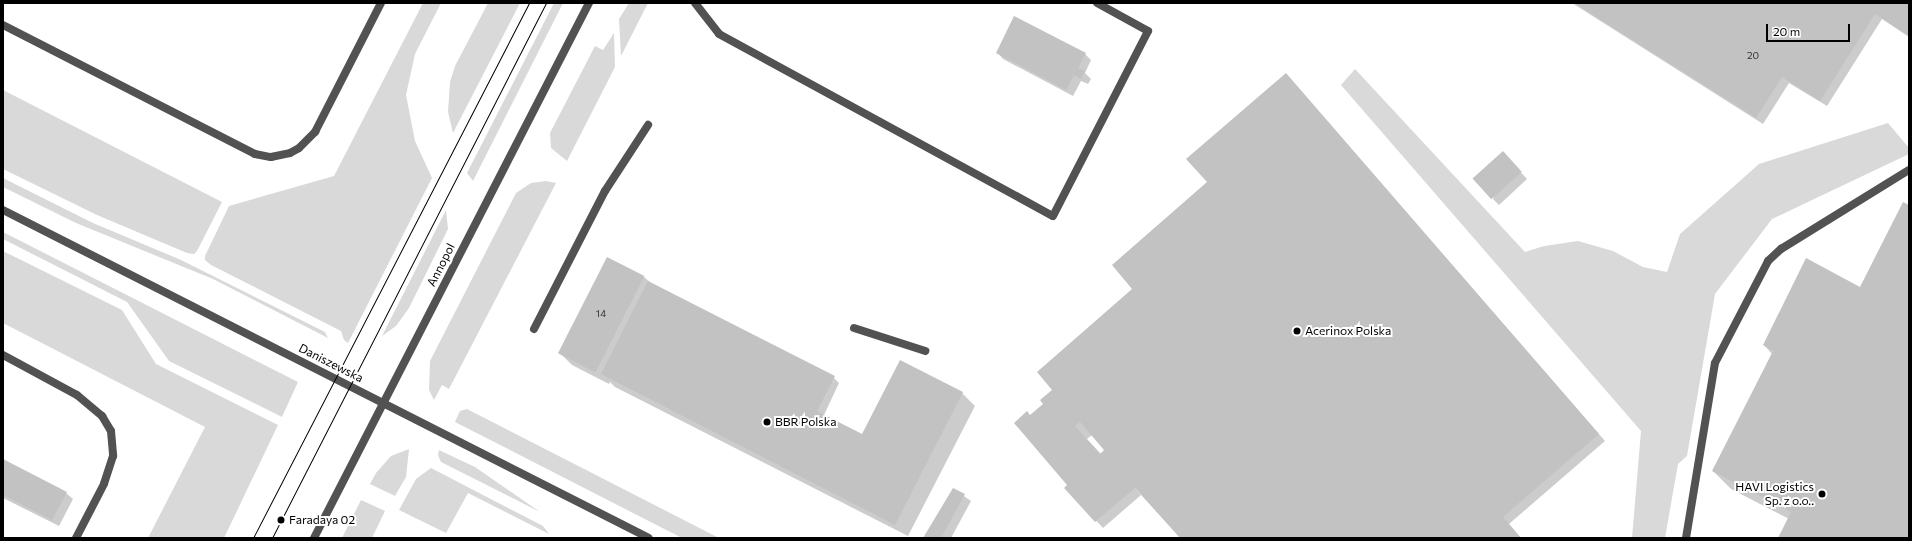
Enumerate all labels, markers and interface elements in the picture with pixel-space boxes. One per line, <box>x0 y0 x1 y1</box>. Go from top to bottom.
scale bar <box>1768 16 1852 42</box>
text: 20 m <box>1773 24 1800 38</box>
house number: 20 <box>1747 50 1759 62</box>
street label: Annopol <box>424 241 458 289</box>
house number: 14 <box>596 308 606 320</box>
place label: Acerinox Polska <box>1305 324 1391 338</box>
marker: Acerinox Polska <box>1292 326 1302 336</box>
street label: Daniszewska <box>296 341 366 385</box>
place label: BBR Polska <box>775 415 837 429</box>
marker: BBR Polska <box>762 417 772 427</box>
place label: HAVI Logistics Sp. z o.o.. <box>1735 480 1814 508</box>
marker: HAVI Logistics Sp. z o.o.. <box>1817 489 1827 499</box>
place label: Faradaya 02 <box>289 513 355 527</box>
marker: Faradaya 02 <box>276 515 286 525</box>

